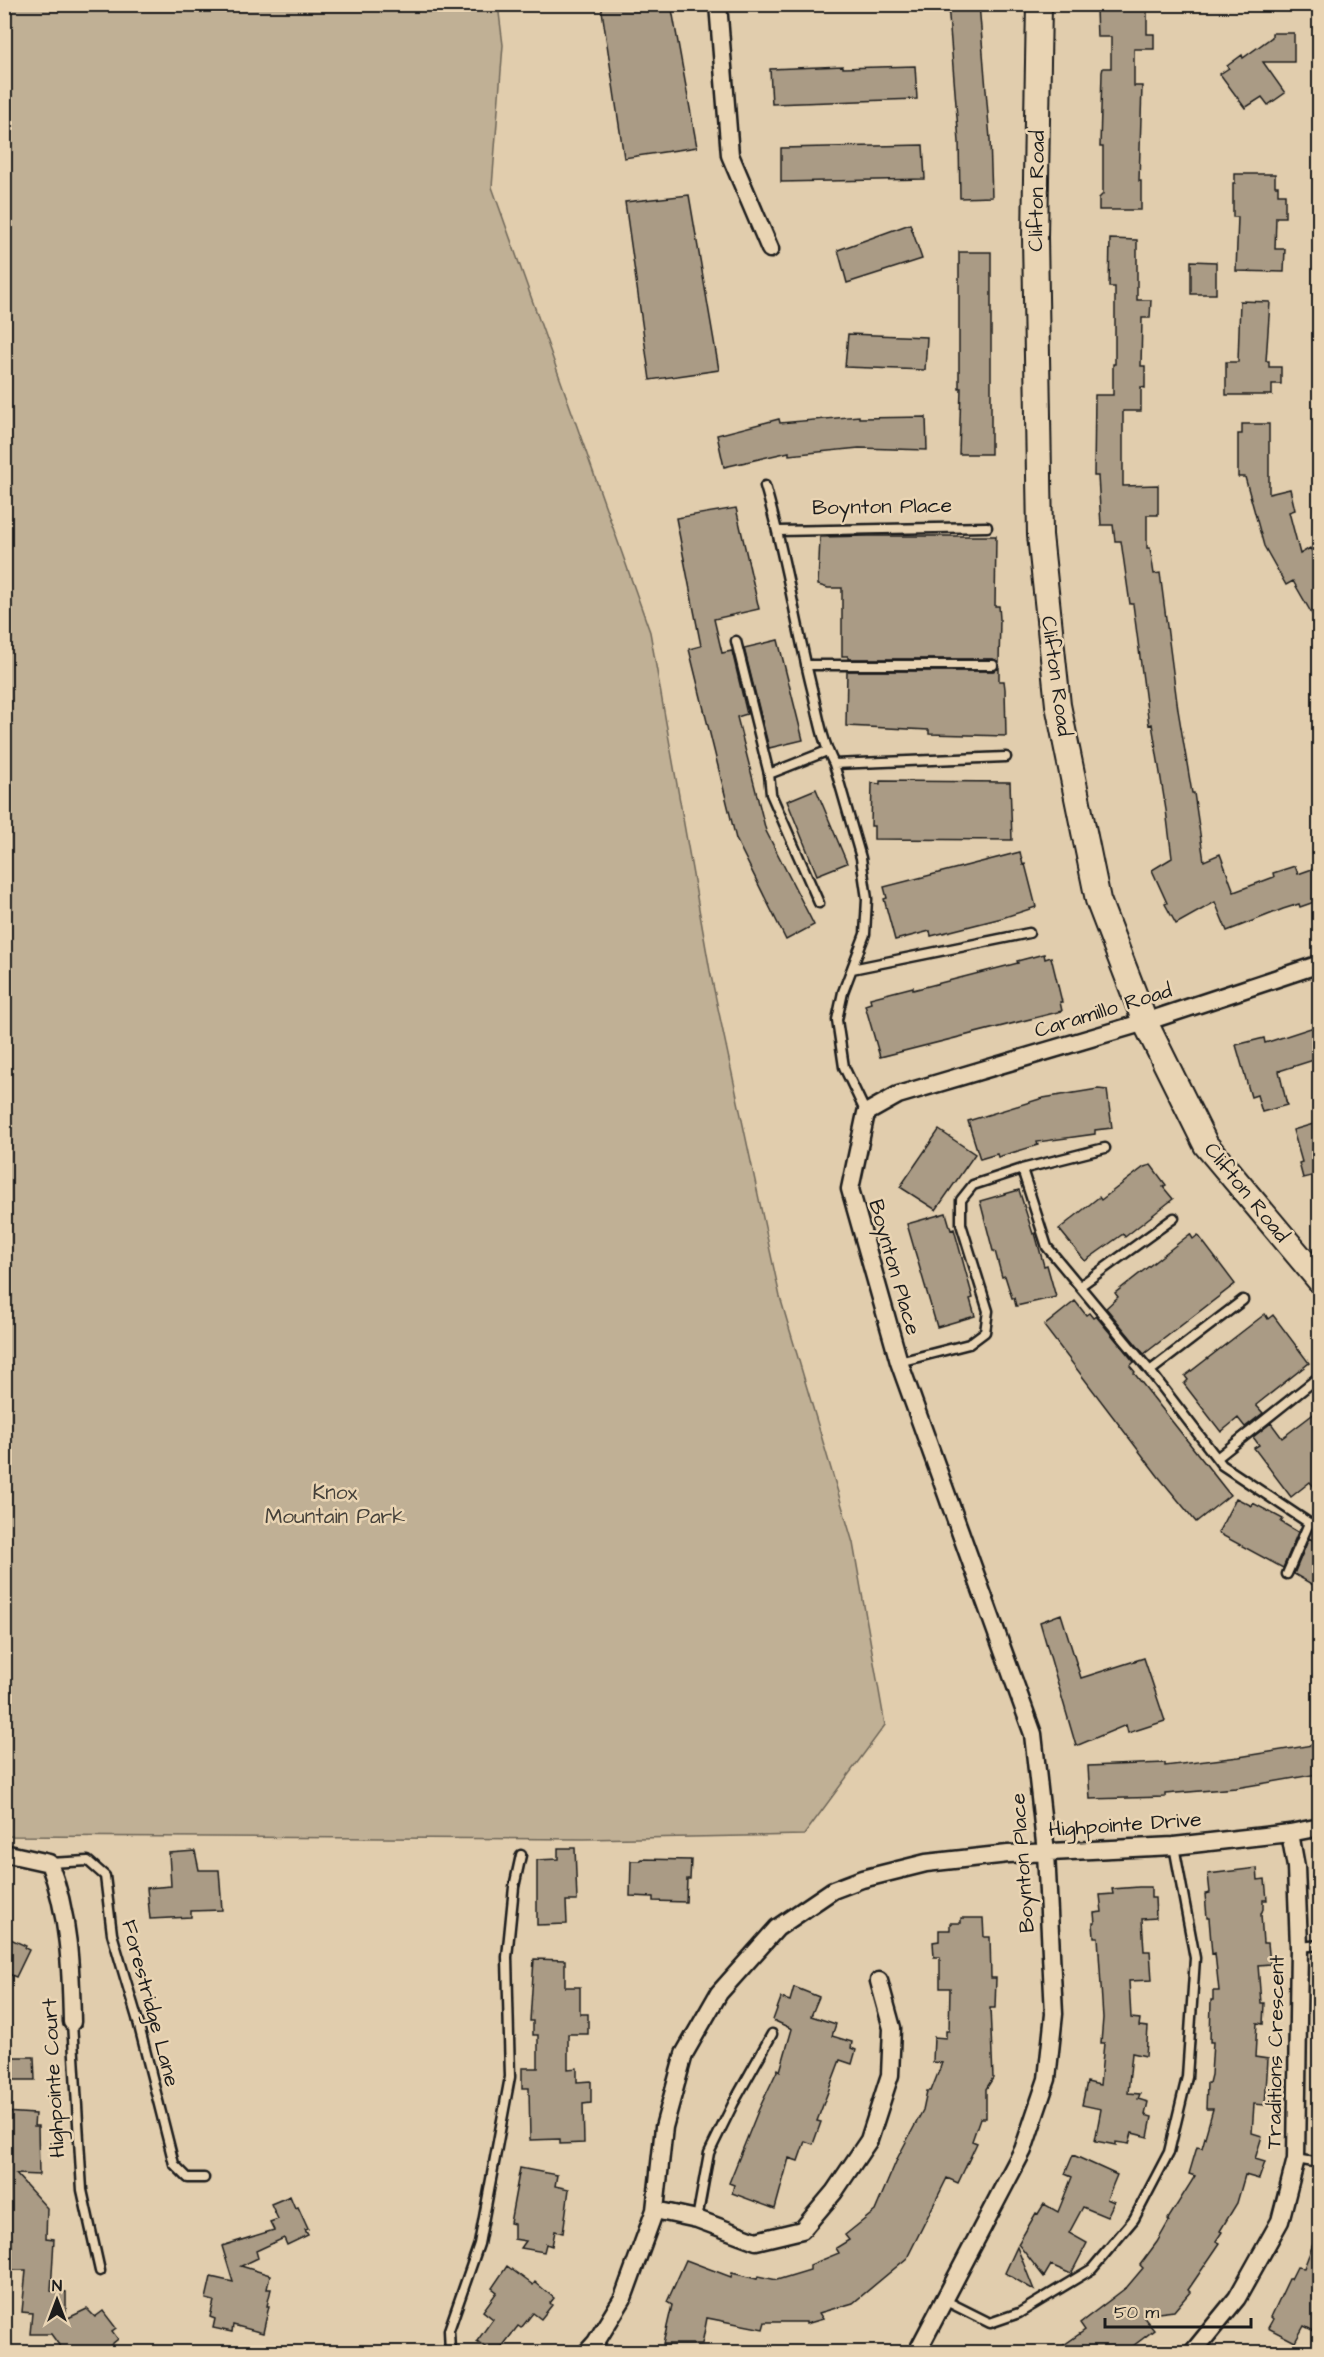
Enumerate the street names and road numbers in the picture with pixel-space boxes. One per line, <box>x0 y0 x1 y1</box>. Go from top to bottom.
street label: Clifton Road <box>1021 130 1052 252</box>
street label: Boynton Place <box>812 491 952 524</box>
street label: Clifton Road <box>1034 614 1079 738</box>
street label: Caramillo Road <box>1031 976 1176 1045</box>
street label: Clifton Road <box>1197 1136 1296 1249</box>
street label: Boynton Place <box>859 1196 928 1339</box>
street label: Boynton Place <box>1003 1792 1044 1934</box>
street label: Highpointe Drive <box>1048 1805 1203 1846</box>
street label: Forestridge Lane <box>112 1917 187 2090</box>
street label: Traditions Crescent <box>1259 1954 1292 2149</box>
street label: Highpointe Court <box>35 1997 74 2159</box>

